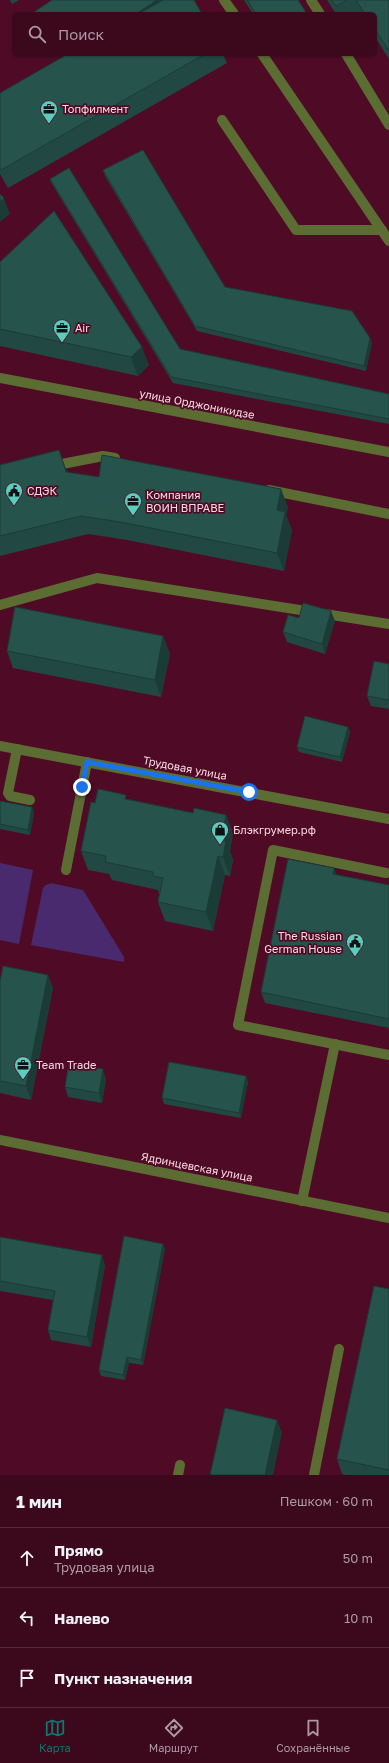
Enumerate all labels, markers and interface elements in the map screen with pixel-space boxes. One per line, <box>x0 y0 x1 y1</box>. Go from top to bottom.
search box <box>12 12 377 56</box>
icon: search <box>26 23 48 45</box>
text: Поиск <box>58 25 104 43</box>
office icon: Топфилмент <box>39 99 59 124</box>
place label: Топфилмент <box>62 102 129 115</box>
office icon: Air <box>52 318 72 343</box>
place label: Air <box>75 321 90 334</box>
street label: улица Орджоникидзе <box>138 386 256 421</box>
public building icon: СДЭК <box>4 481 24 506</box>
place label: СДЭК <box>27 484 58 497</box>
place label: Компания ВОИН ВПРАВЕ <box>146 488 225 514</box>
office icon: Компания ВОИН ВПРАВЕ <box>123 491 143 516</box>
street label: Трудовая улица <box>142 753 228 782</box>
route end <box>73 778 91 796</box>
route start <box>240 783 258 801</box>
shop icon: Блэкгрумер.рф <box>210 820 230 845</box>
place label: Блэкгрумер.рф <box>233 823 316 836</box>
place label: The Russian German House <box>264 929 342 955</box>
public building icon: The Russian German House <box>345 932 365 957</box>
office icon: Team Trade <box>13 1055 33 1080</box>
place label: Team Trade <box>36 1058 96 1071</box>
street label: Ядринцевская улица <box>140 1149 254 1184</box>
text: 1 мин <box>16 1491 62 1512</box>
text: Пешком · 60 m <box>280 1493 373 1509</box>
text: Прямо <box>54 1541 103 1559</box>
icon: ahead <box>16 1547 38 1569</box>
text: 50 m <box>343 1550 373 1566</box>
text: Трудовая улица <box>54 1559 155 1575</box>
icon: left <box>16 1607 38 1629</box>
text: Налево <box>54 1609 110 1627</box>
text: 10 m <box>344 1610 373 1626</box>
icon: arrive <box>16 1667 38 1689</box>
text: Пункт назначения <box>54 1669 192 1687</box>
tab: Карта <box>39 1717 71 1754</box>
tab: Маршрут <box>149 1717 198 1754</box>
tab: Сохранённые <box>276 1717 350 1754</box>

